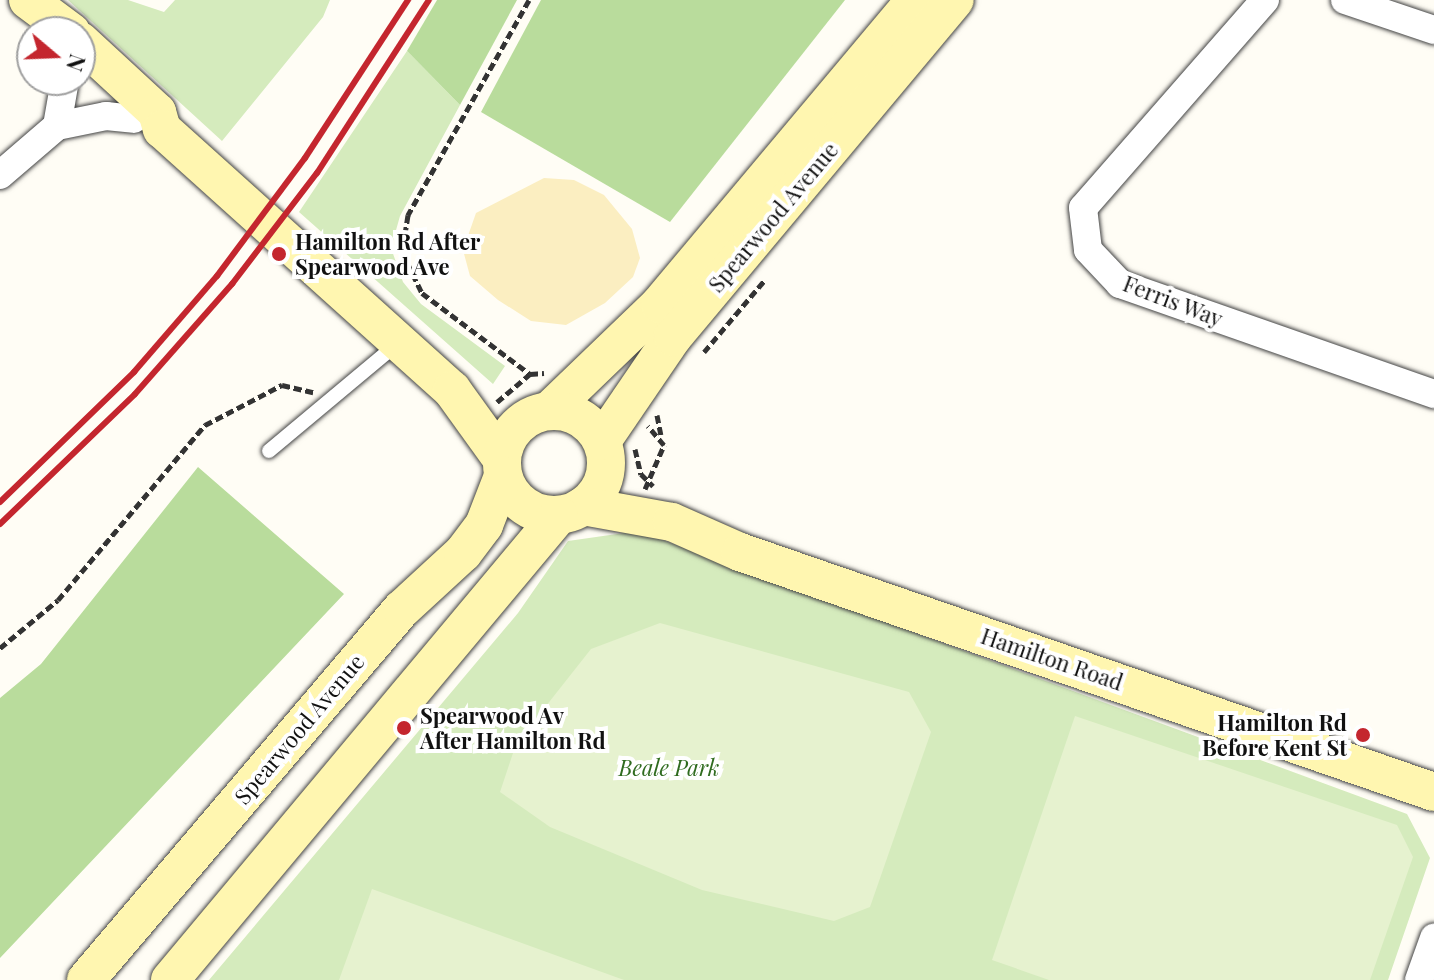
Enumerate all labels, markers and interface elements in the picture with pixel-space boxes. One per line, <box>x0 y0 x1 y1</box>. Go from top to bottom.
north arrow <box>16 16 96 96</box>
text: N <box>60 51 94 76</box>
street label: Spearwood Avenue <box>702 136 844 298</box>
place label: Hamilton Rd After Spearwood Ave <box>295 228 481 280</box>
marker: Hamilton Rd After Spearwood Ave <box>270 245 288 263</box>
street label: Ferris Way <box>1119 270 1227 332</box>
street label: Hamilton Road <box>978 622 1126 696</box>
street label: Spearwood Avenue <box>228 648 370 810</box>
place label: Spearwood Av After Hamilton Rd <box>420 702 606 754</box>
place label: Hamilton Rd Before Kent St <box>1202 709 1347 760</box>
marker: Spearwood Av After Hamilton Rd <box>395 719 413 737</box>
marker: Hamilton Rd Before Kent St <box>1354 726 1372 744</box>
park label: Beale Park <box>619 755 719 781</box>

